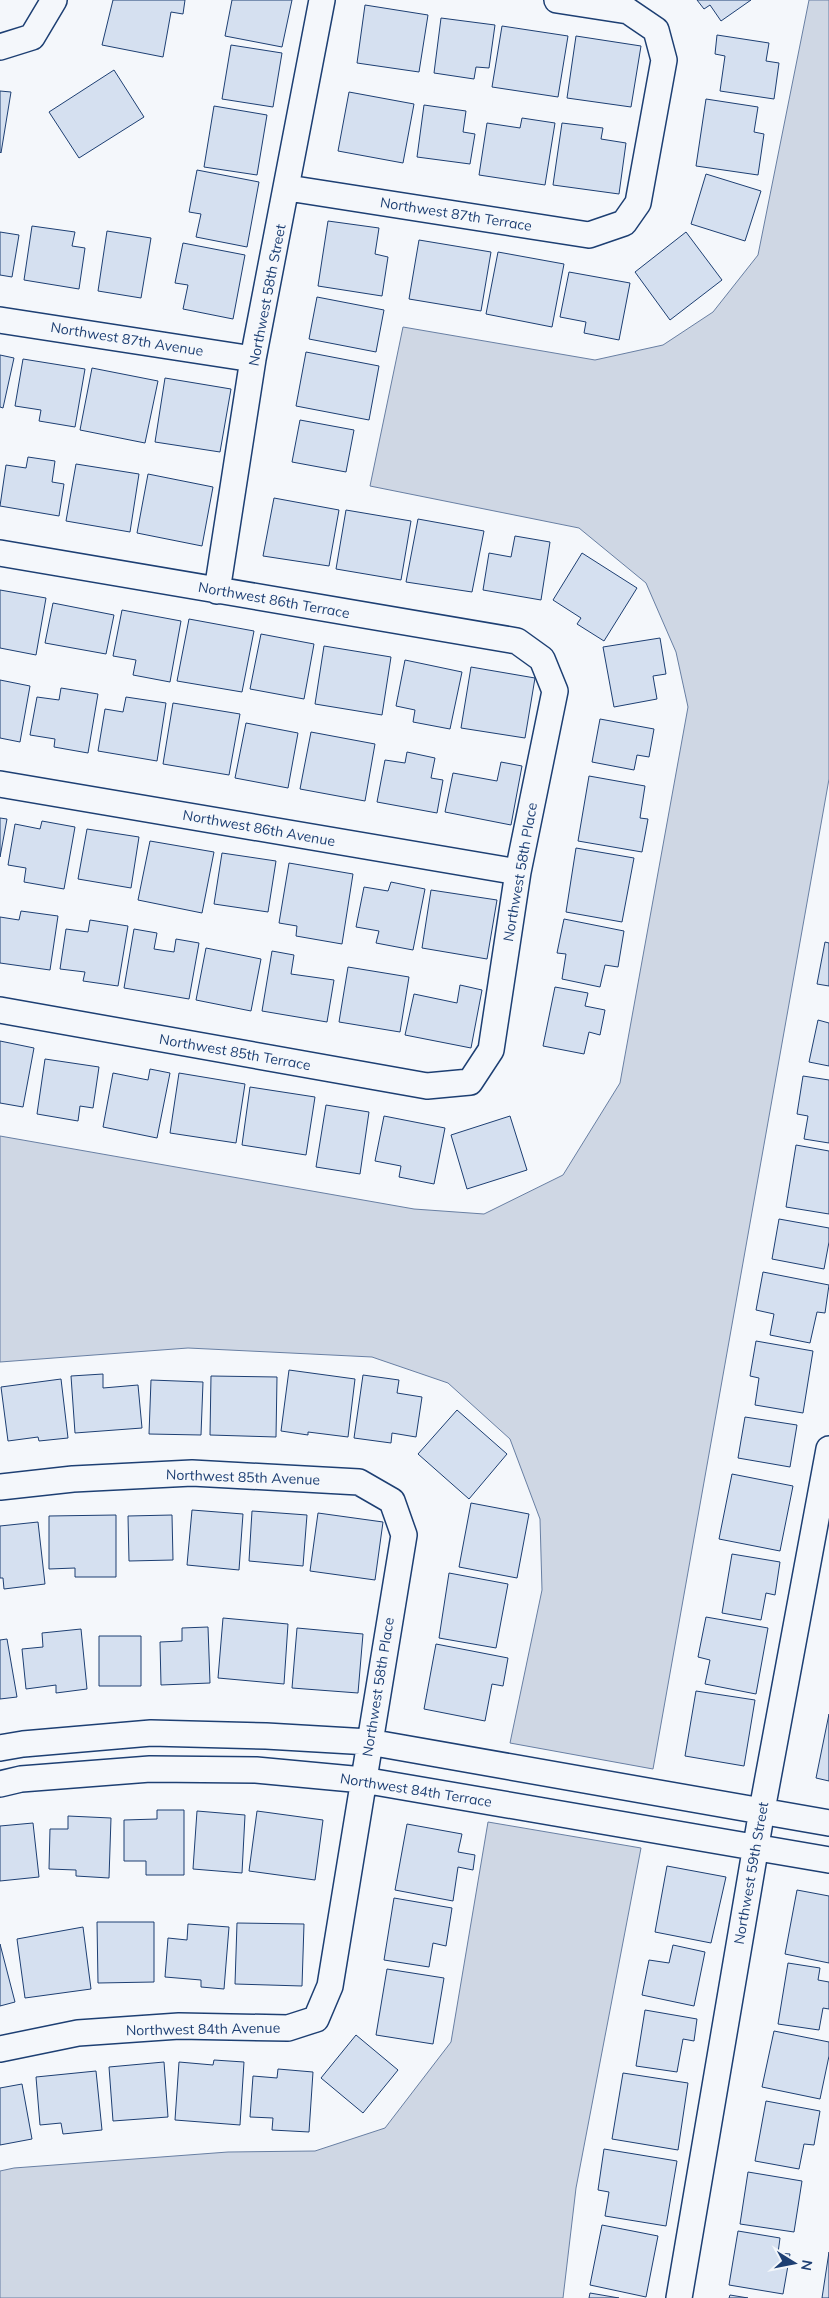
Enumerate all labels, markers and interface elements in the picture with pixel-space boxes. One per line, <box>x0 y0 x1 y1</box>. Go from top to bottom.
street label: Northwest 87th Terrace <box>379 193 533 235</box>
street label: Northwest 58th Street <box>244 222 290 368</box>
street label: Northwest 87th Avenue <box>49 318 205 360</box>
street label: Northwest 86th Terrace <box>197 578 351 622</box>
street label: Northwest 58th Place <box>499 801 541 943</box>
street label: Northwest 86th Avenue <box>181 806 337 850</box>
street label: Northwest 85th Terrace <box>158 1030 312 1074</box>
street label: Northwest 85th Avenue <box>166 1465 320 1489</box>
street label: Northwest 58th Place <box>358 1616 398 1758</box>
street label: Northwest 84th Terrace <box>339 1769 493 1811</box>
street label: Northwest 59th Street <box>730 1800 772 1946</box>
street label: Northwest 84th Avenue <box>126 2019 280 2039</box>
north arrow <box>769 2238 819 2288</box>
text: N <box>797 2258 817 2272</box>

